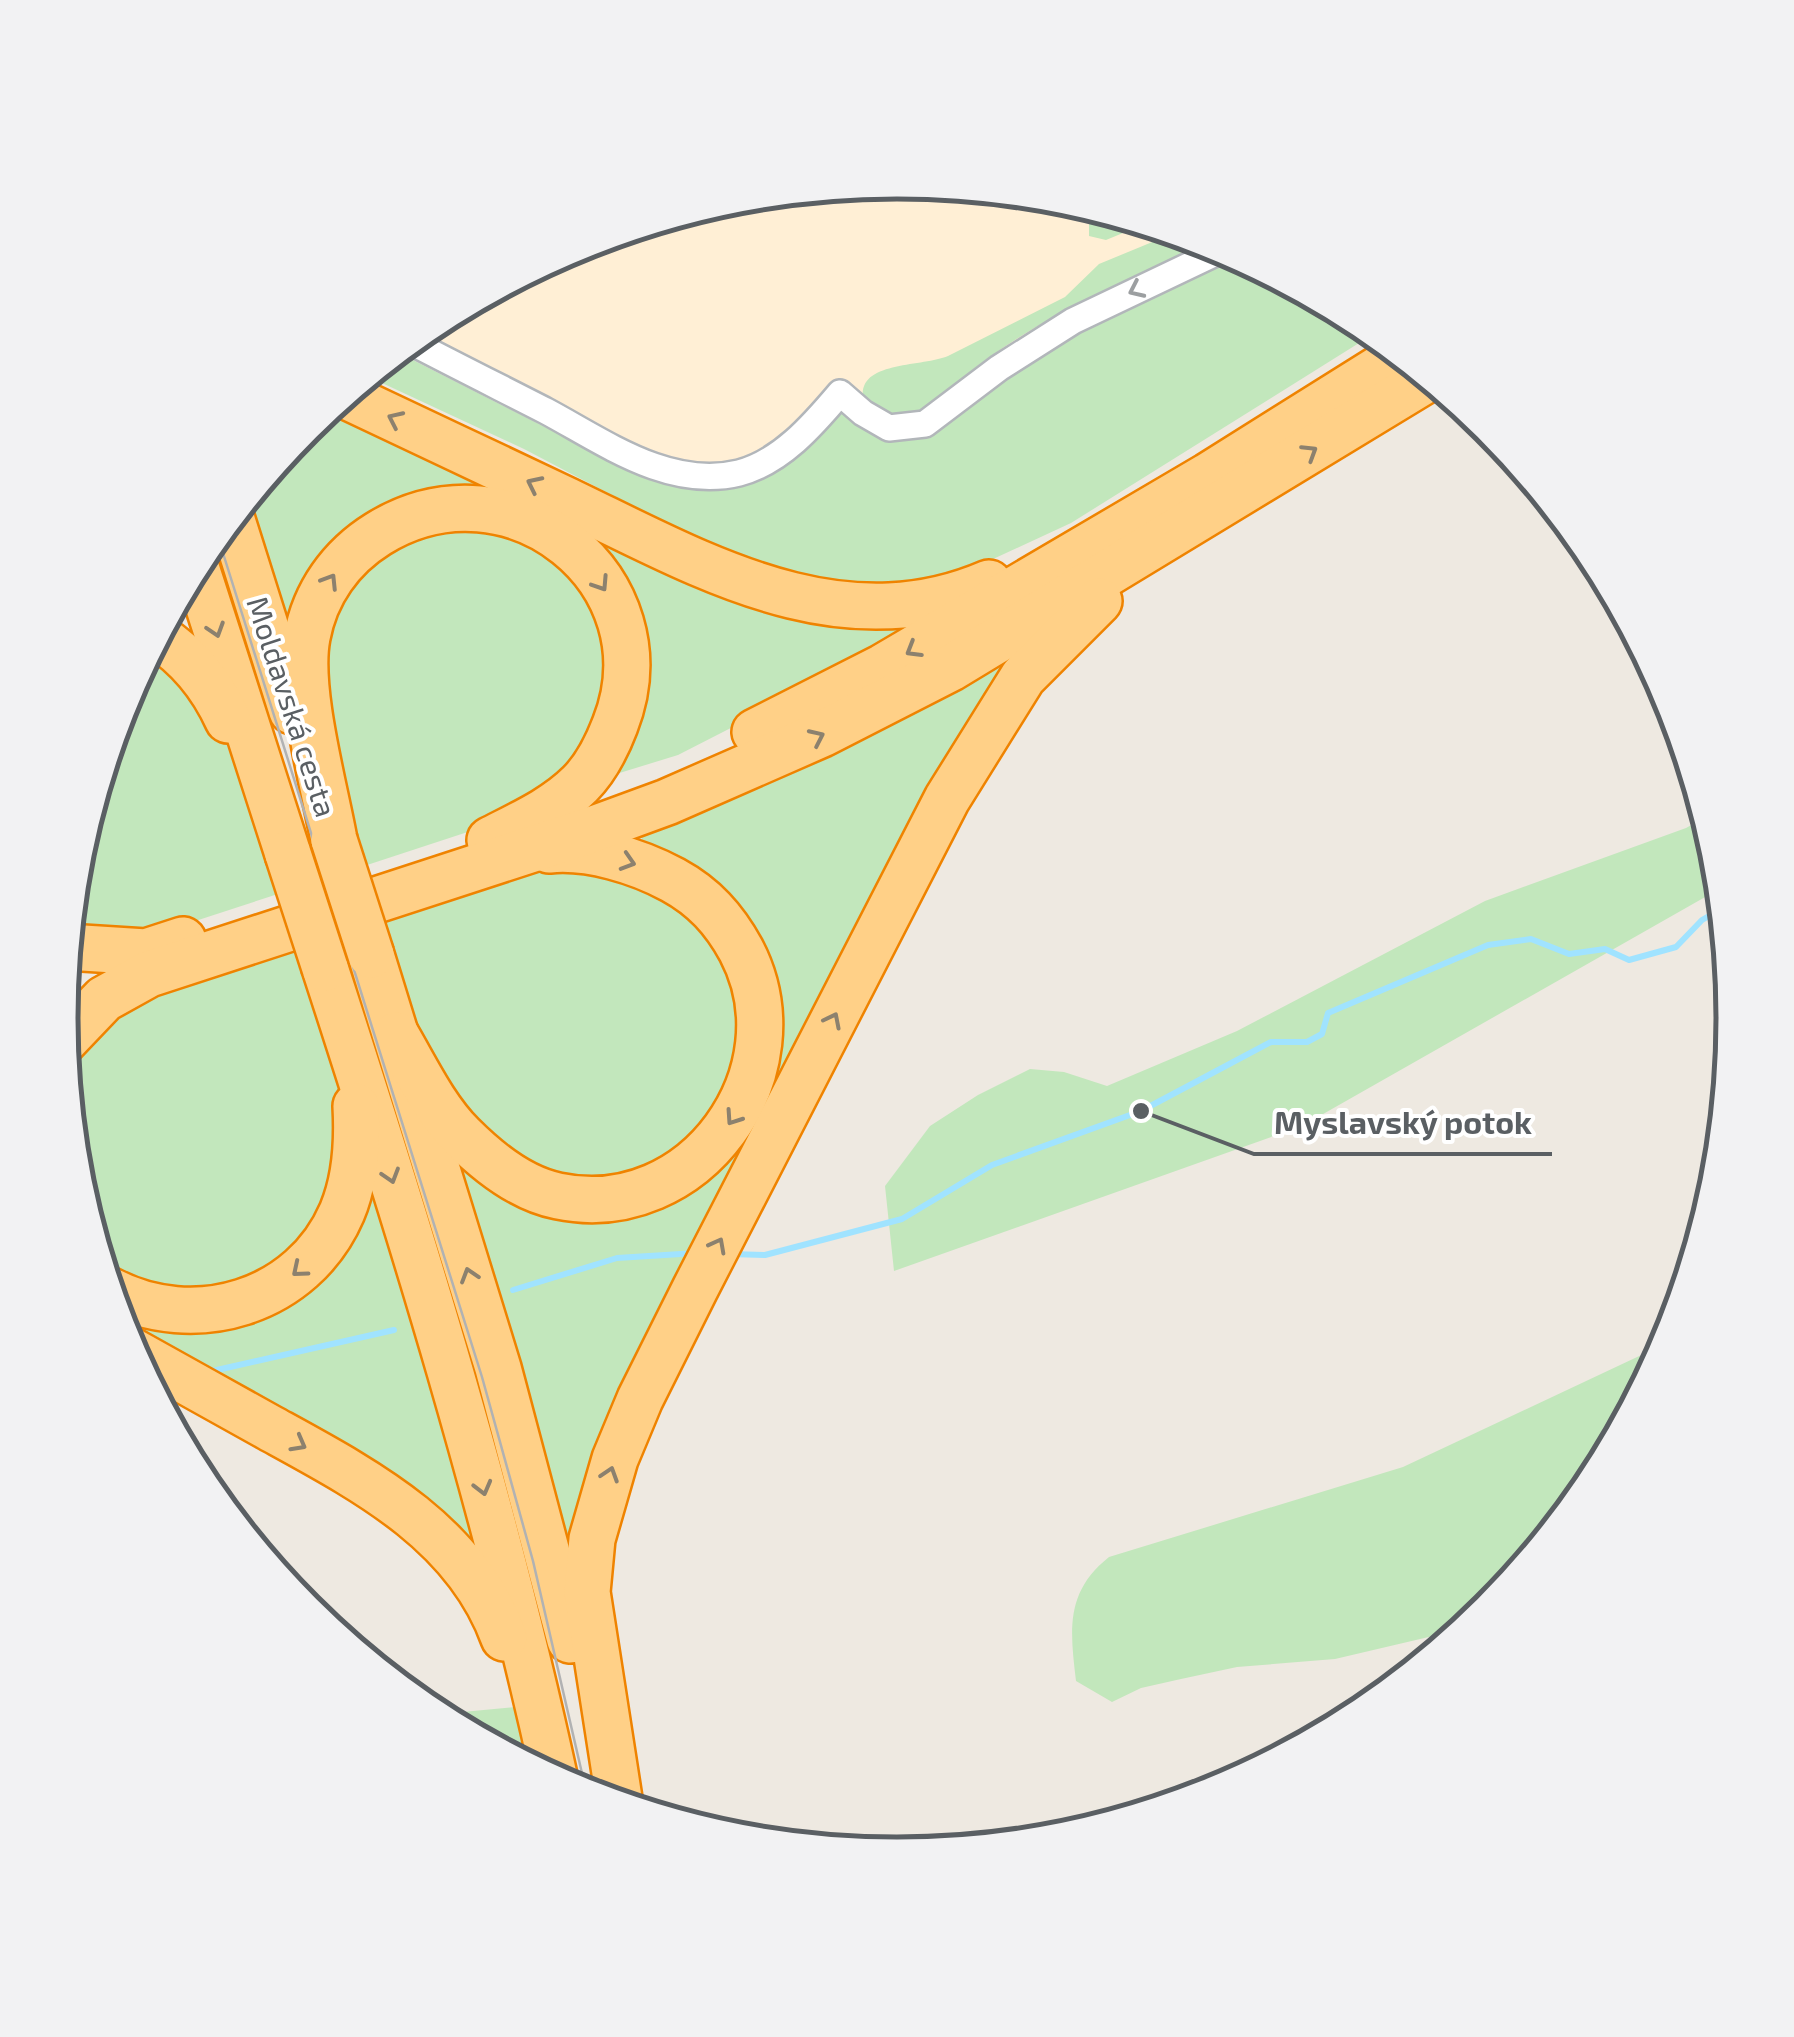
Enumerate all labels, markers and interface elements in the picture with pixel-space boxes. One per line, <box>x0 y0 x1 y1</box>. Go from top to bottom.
one-way arrow <box>1128 277 1146 297</box>
one-way arrow <box>387 411 405 431</box>
one-way arrow <box>1299 445 1317 464</box>
one-way arrow <box>526 477 544 497</box>
one-way arrow <box>588 573 607 591</box>
one-way arrow <box>317 574 336 592</box>
street label: Moldavská cesta <box>240 592 345 821</box>
one-way arrow <box>205 621 225 638</box>
one-way arrow <box>905 638 923 657</box>
one-way arrow <box>807 729 825 749</box>
one-way arrow <box>619 850 636 871</box>
one-way arrow <box>821 1013 840 1031</box>
callout: Myslavský potok <box>1254 1092 1552 1154</box>
text: Myslavský potok <box>1274 1102 1532 1141</box>
one-way arrow <box>726 1107 745 1125</box>
one-way arrow <box>379 1167 399 1184</box>
one-way arrow <box>706 1237 725 1255</box>
one-way arrow <box>292 1258 310 1276</box>
one-way arrow <box>460 1267 481 1284</box>
one-way arrow <box>288 1431 306 1451</box>
one-way arrow <box>599 1466 619 1483</box>
one-way arrow <box>471 1479 492 1496</box>

